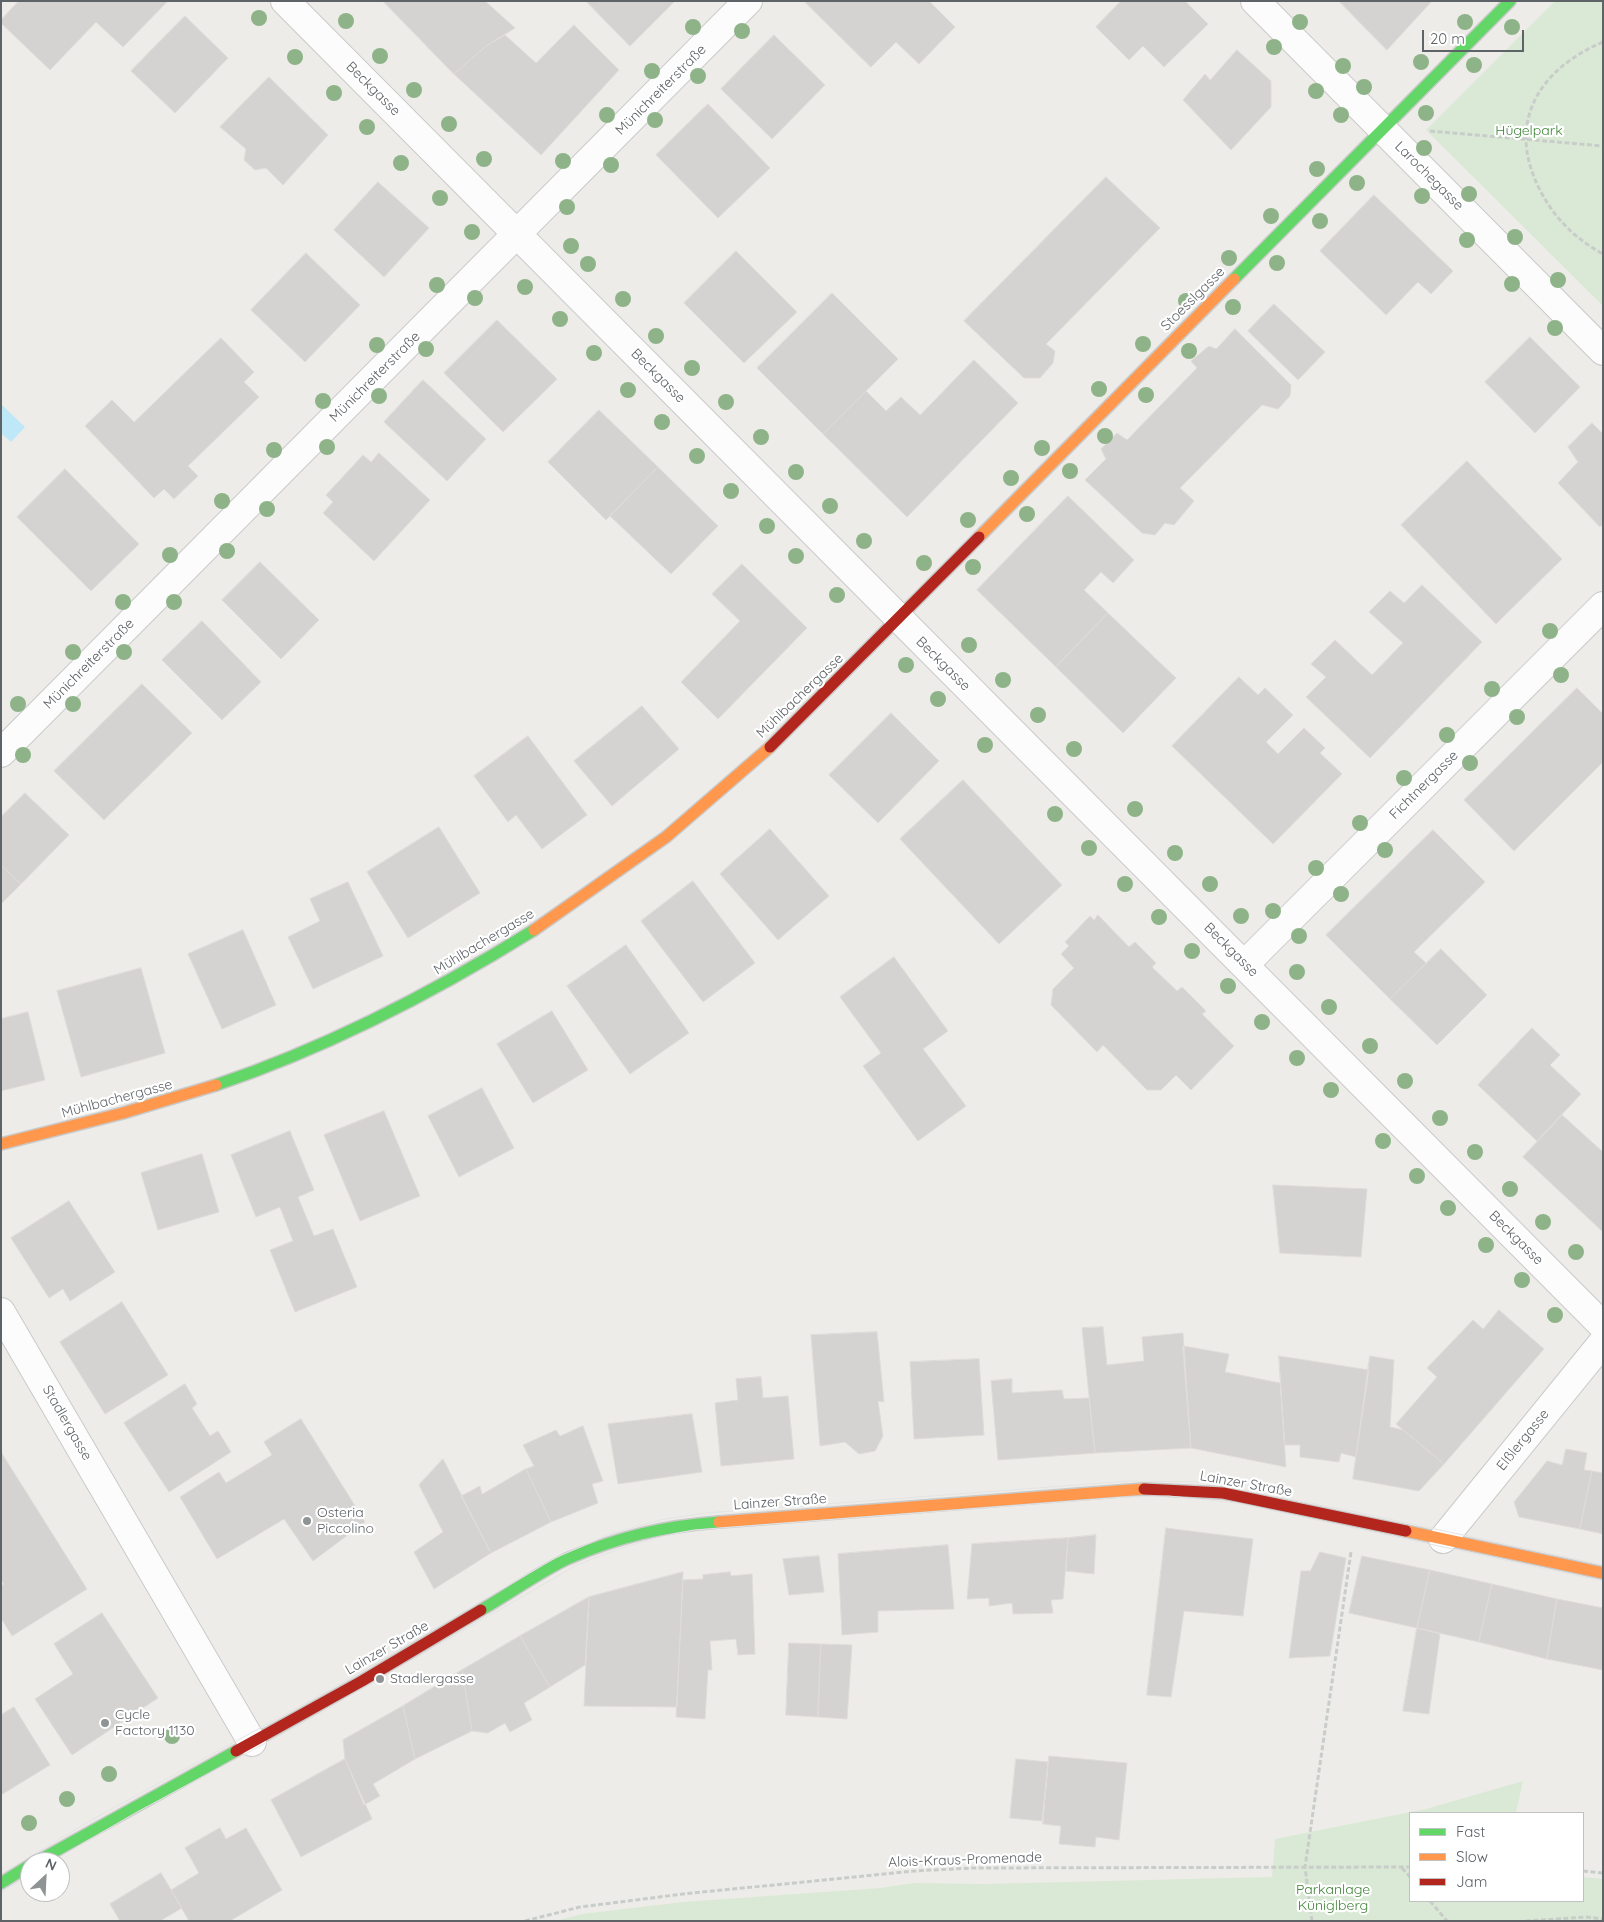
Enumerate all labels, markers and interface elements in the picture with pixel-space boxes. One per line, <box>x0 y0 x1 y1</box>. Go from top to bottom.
scale bar <box>1424 20 1526 52</box>
text: 20 m <box>1430 29 1465 48</box>
street label: Münichreiterstraße <box>612 41 710 139</box>
street label: Beckgasse <box>342 58 404 120</box>
park label: Hügelpark <box>1495 123 1563 139</box>
street label: Larochegasse <box>1391 138 1467 214</box>
street label: Stoesslgasse <box>1158 264 1228 334</box>
street label: Münichreiterstraße <box>326 328 424 426</box>
street label: Beckgasse <box>627 345 689 407</box>
street label: Münichreiterstraße <box>40 615 138 713</box>
street label: Beckgasse <box>912 633 974 695</box>
street label: Mühlbachergasse <box>753 650 847 742</box>
street label: Fichtnergasse <box>1386 747 1462 823</box>
street label: Mühlbachergasse <box>431 905 537 979</box>
street label: Beckgasse <box>1200 919 1262 981</box>
street label: Mühlbachergasse <box>60 1076 174 1122</box>
street label: Beckgasse <box>1485 1207 1547 1269</box>
street label: Stadlergasse <box>39 1382 95 1464</box>
street label: Elßlergasse <box>1493 1406 1553 1474</box>
street label: Lainzer Straße <box>1199 1468 1293 1500</box>
street label: Lainzer Straße <box>733 1490 827 1514</box>
place label: Osteria Piccolino <box>317 1505 374 1538</box>
marker: Osteria Piccolino <box>301 1515 313 1527</box>
street label: Lainzer Straße <box>342 1617 432 1679</box>
place label: Stadlergasse <box>390 1671 474 1687</box>
marker: Stadlergasse <box>374 1673 386 1685</box>
place label: Cycle Factory 1130 <box>115 1707 195 1740</box>
marker: Cycle Factory 1130 <box>99 1717 111 1729</box>
legend <box>1409 1812 1584 1902</box>
text: Fast <box>1456 1822 1485 1841</box>
text: Slow <box>1456 1847 1488 1866</box>
street label: Alois-Kraus-Promenade <box>888 1849 1042 1871</box>
north arrow <box>20 1852 70 1902</box>
text: N <box>42 1854 59 1875</box>
text: Jam <box>1456 1872 1487 1891</box>
park label: Parkanlage Küniglberg <box>1296 1882 1370 1914</box>

